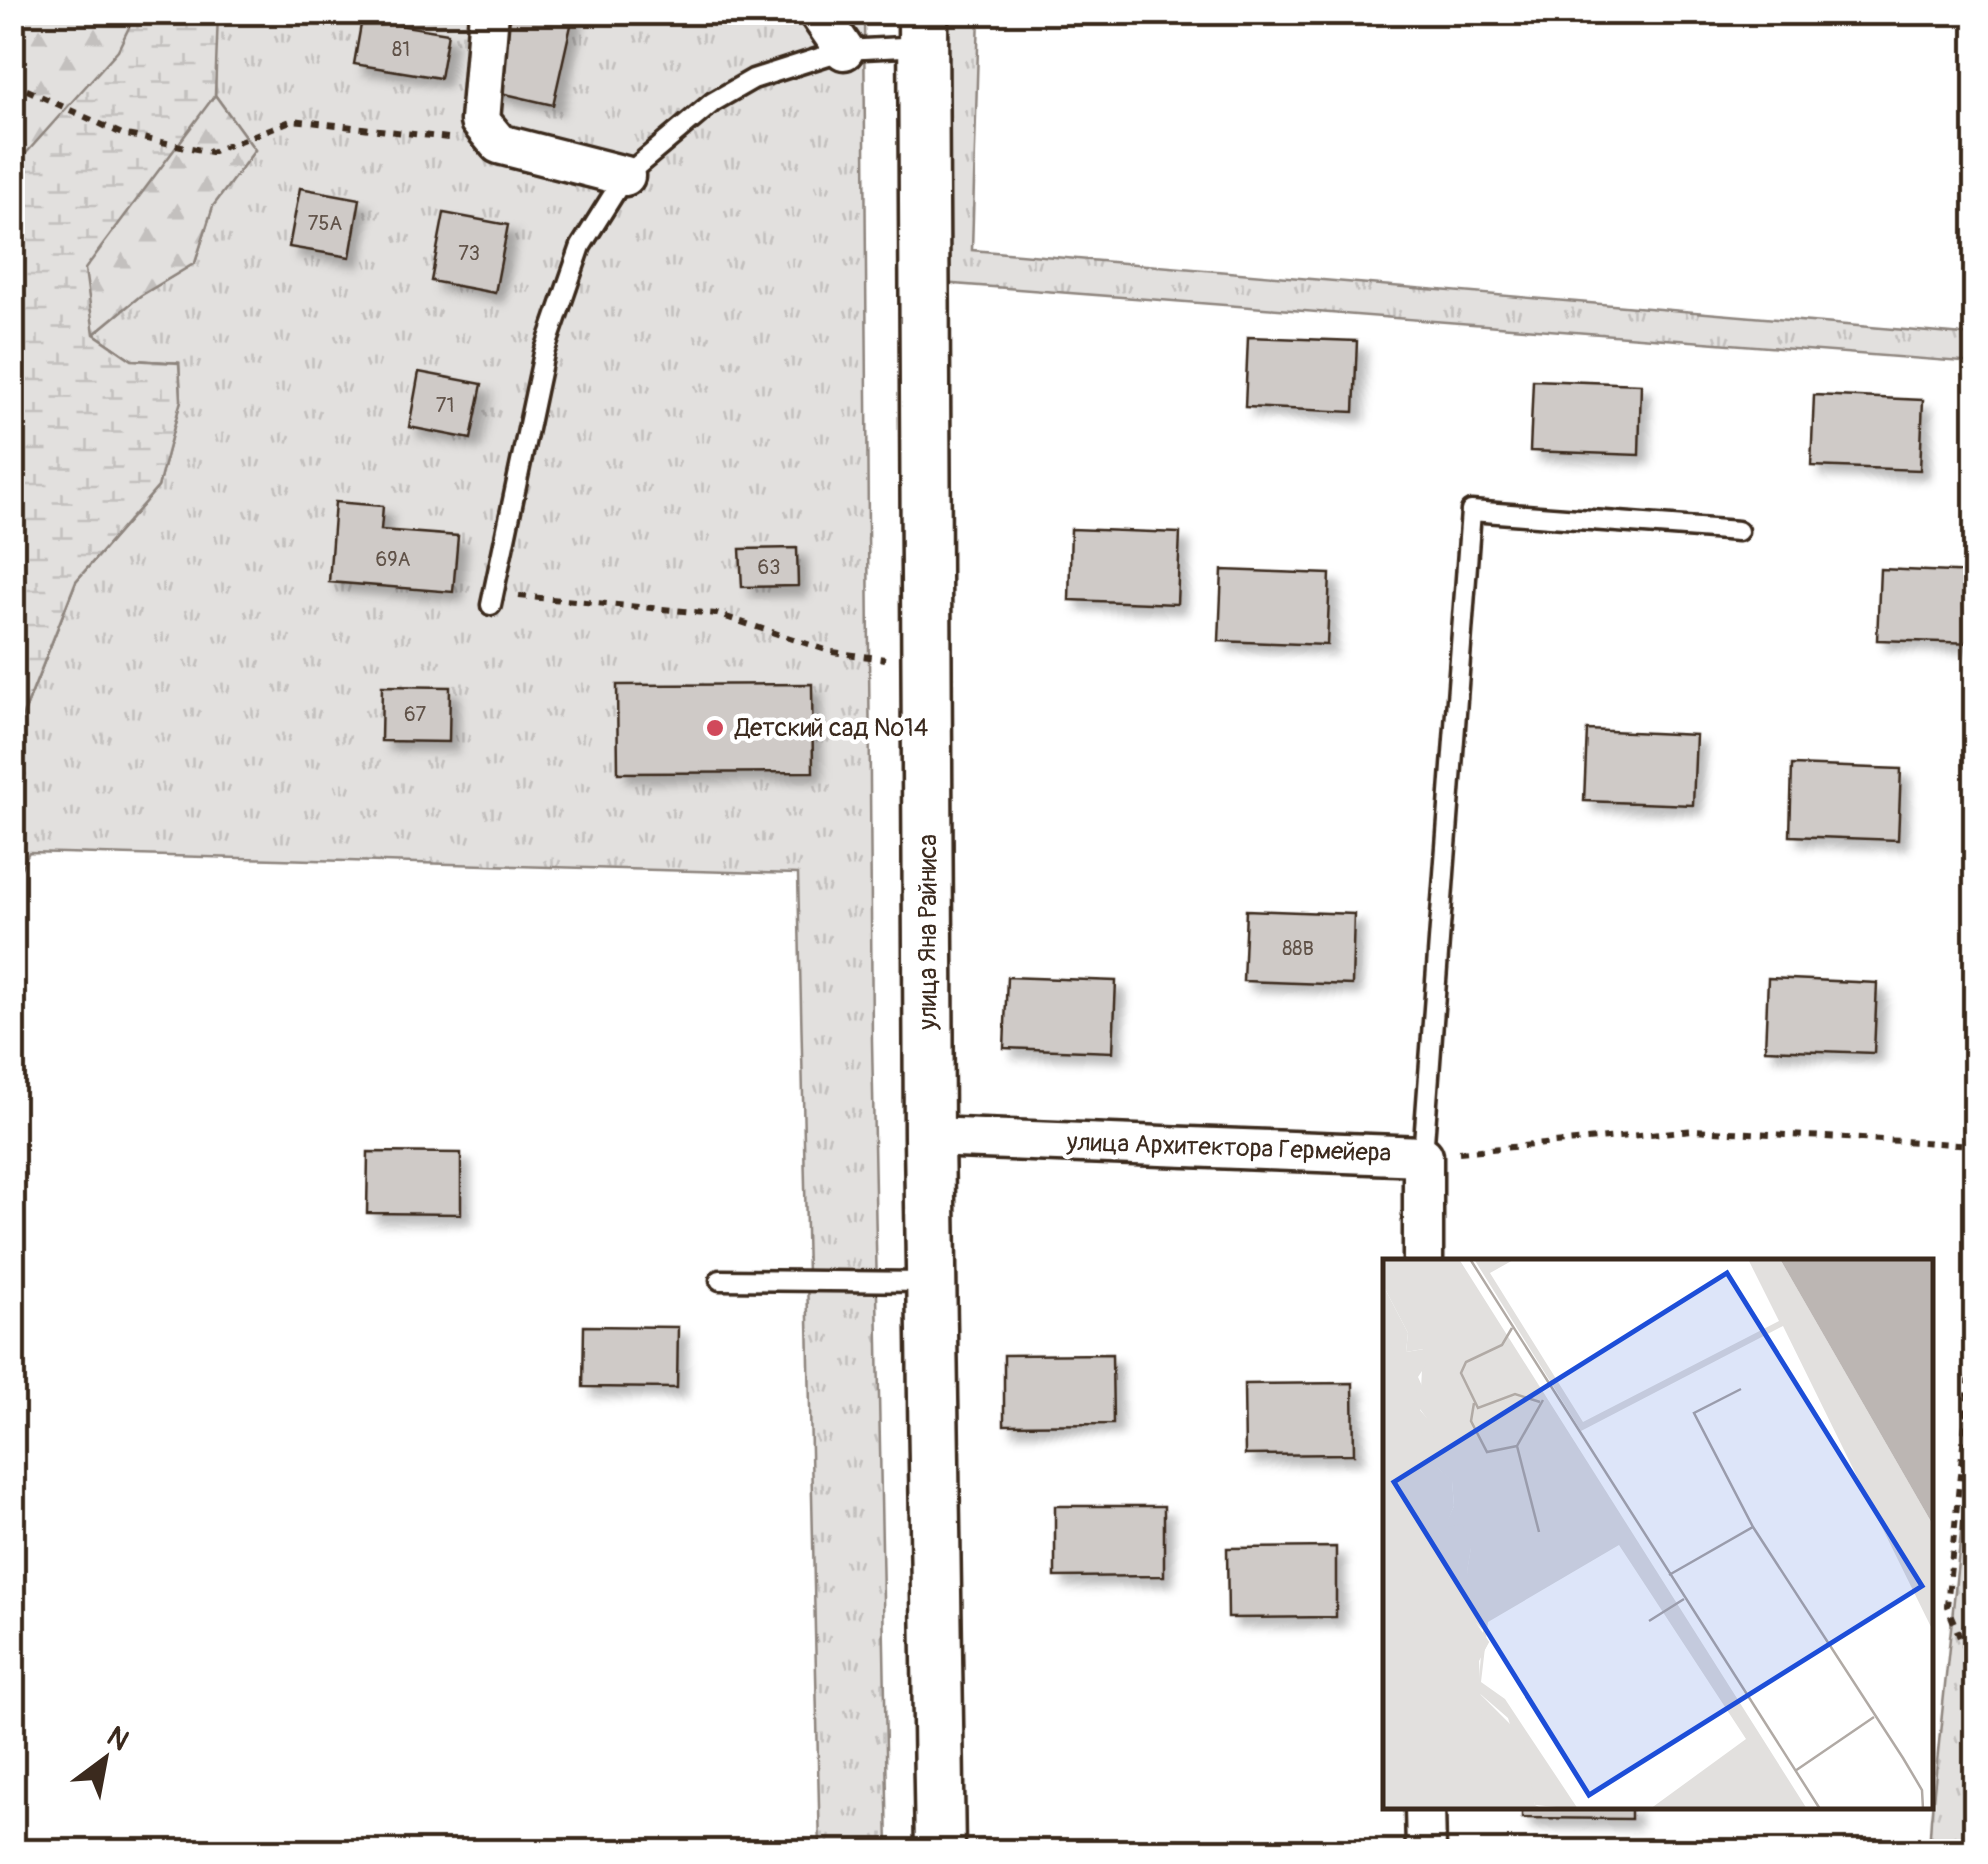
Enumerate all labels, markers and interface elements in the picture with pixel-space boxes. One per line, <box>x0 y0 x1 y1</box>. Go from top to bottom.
house number: 81 <box>392 37 410 62</box>
house number: 75А <box>308 211 342 236</box>
house number: 73 <box>458 241 480 266</box>
house number: 71 <box>436 393 454 418</box>
house number: 69А <box>376 547 410 572</box>
house number: 63 <box>758 555 780 580</box>
house number: 67 <box>404 702 426 727</box>
place label: Детский сад №14 <box>734 713 928 744</box>
marker: Детский сад №14 <box>704 717 726 739</box>
street label: улица Яна Райниса <box>913 834 944 1031</box>
house number: 88В <box>1282 936 1314 961</box>
street label: улица Архитектора Гермейера <box>1065 1127 1392 1169</box>
inset map <box>1383 1259 1933 1809</box>
north arrow <box>55 1709 155 1809</box>
text: N <box>100 1719 135 1759</box>

